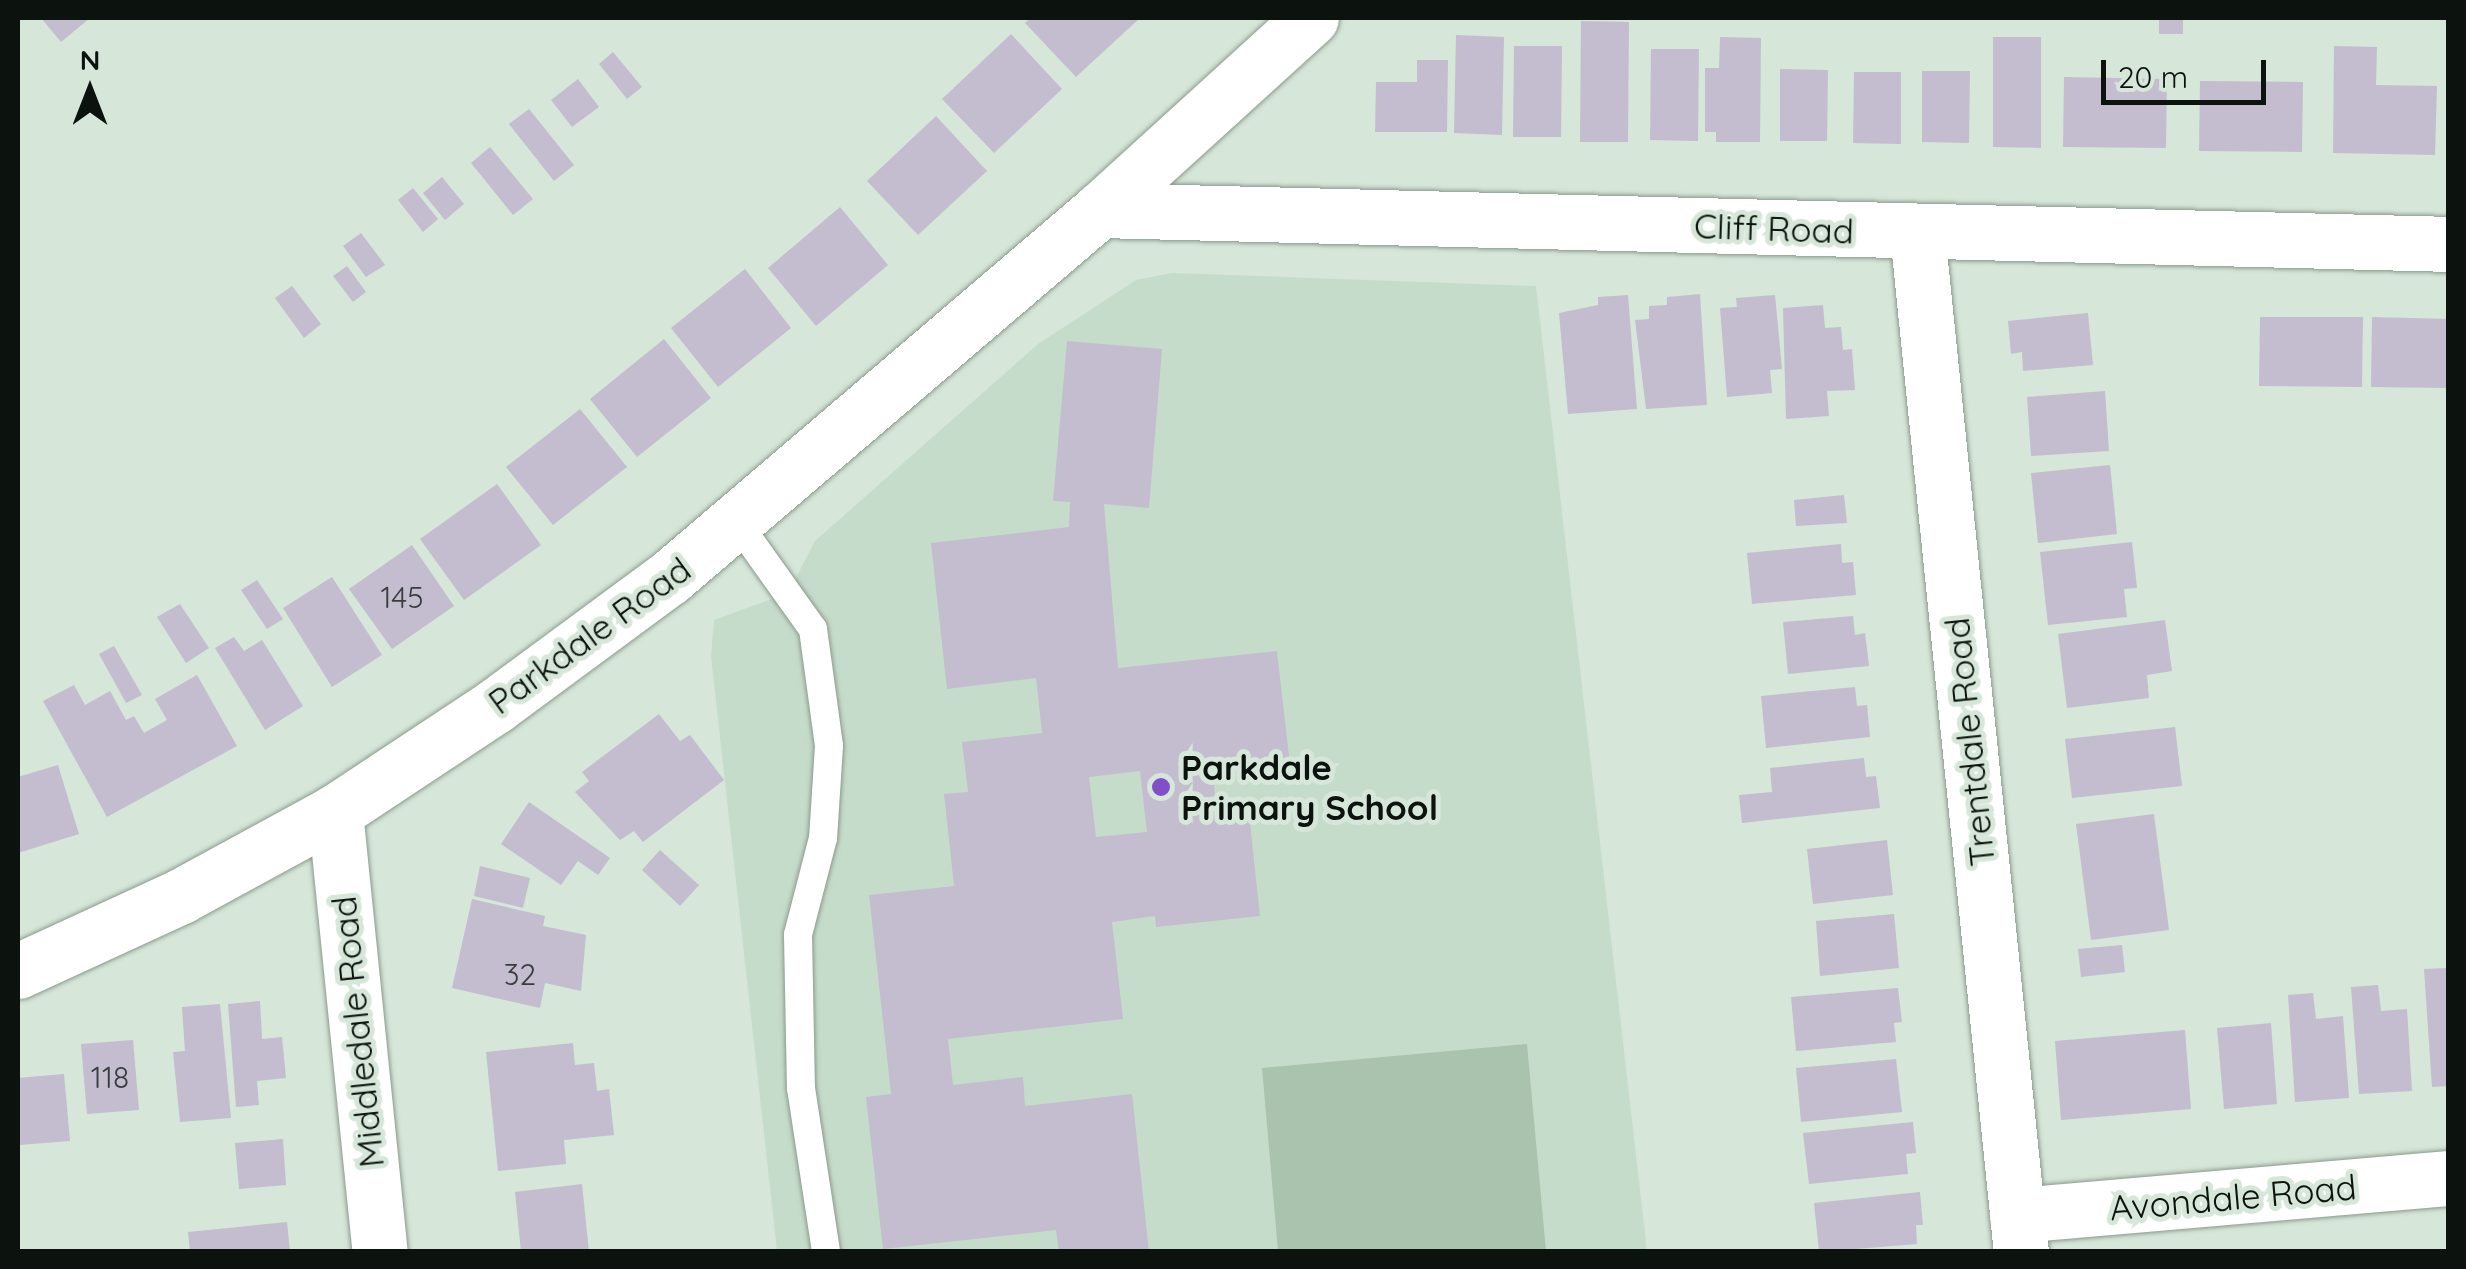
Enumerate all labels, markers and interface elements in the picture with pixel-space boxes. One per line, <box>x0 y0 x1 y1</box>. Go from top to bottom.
north arrow <box>40 40 140 140</box>
scale bar <box>2106 40 2271 102</box>
text: N <box>80 42 100 77</box>
text: 20 m <box>2118 58 2188 96</box>
street label: Cliff Road <box>1693 204 1855 252</box>
street label: Parkdale Road <box>480 548 698 722</box>
house number: 145 <box>380 579 424 615</box>
street label: Trentdale Road <box>1935 616 2003 868</box>
place label: Parkdale Primary School <box>1181 746 1438 828</box>
marker: Parkdale Primary School <box>1150 776 1172 798</box>
street label: Middledale Road <box>322 894 392 1170</box>
house number: 32 <box>504 956 536 992</box>
house number: 118 <box>91 1059 129 1095</box>
street label: Avondale Road <box>2108 1165 2358 1229</box>

